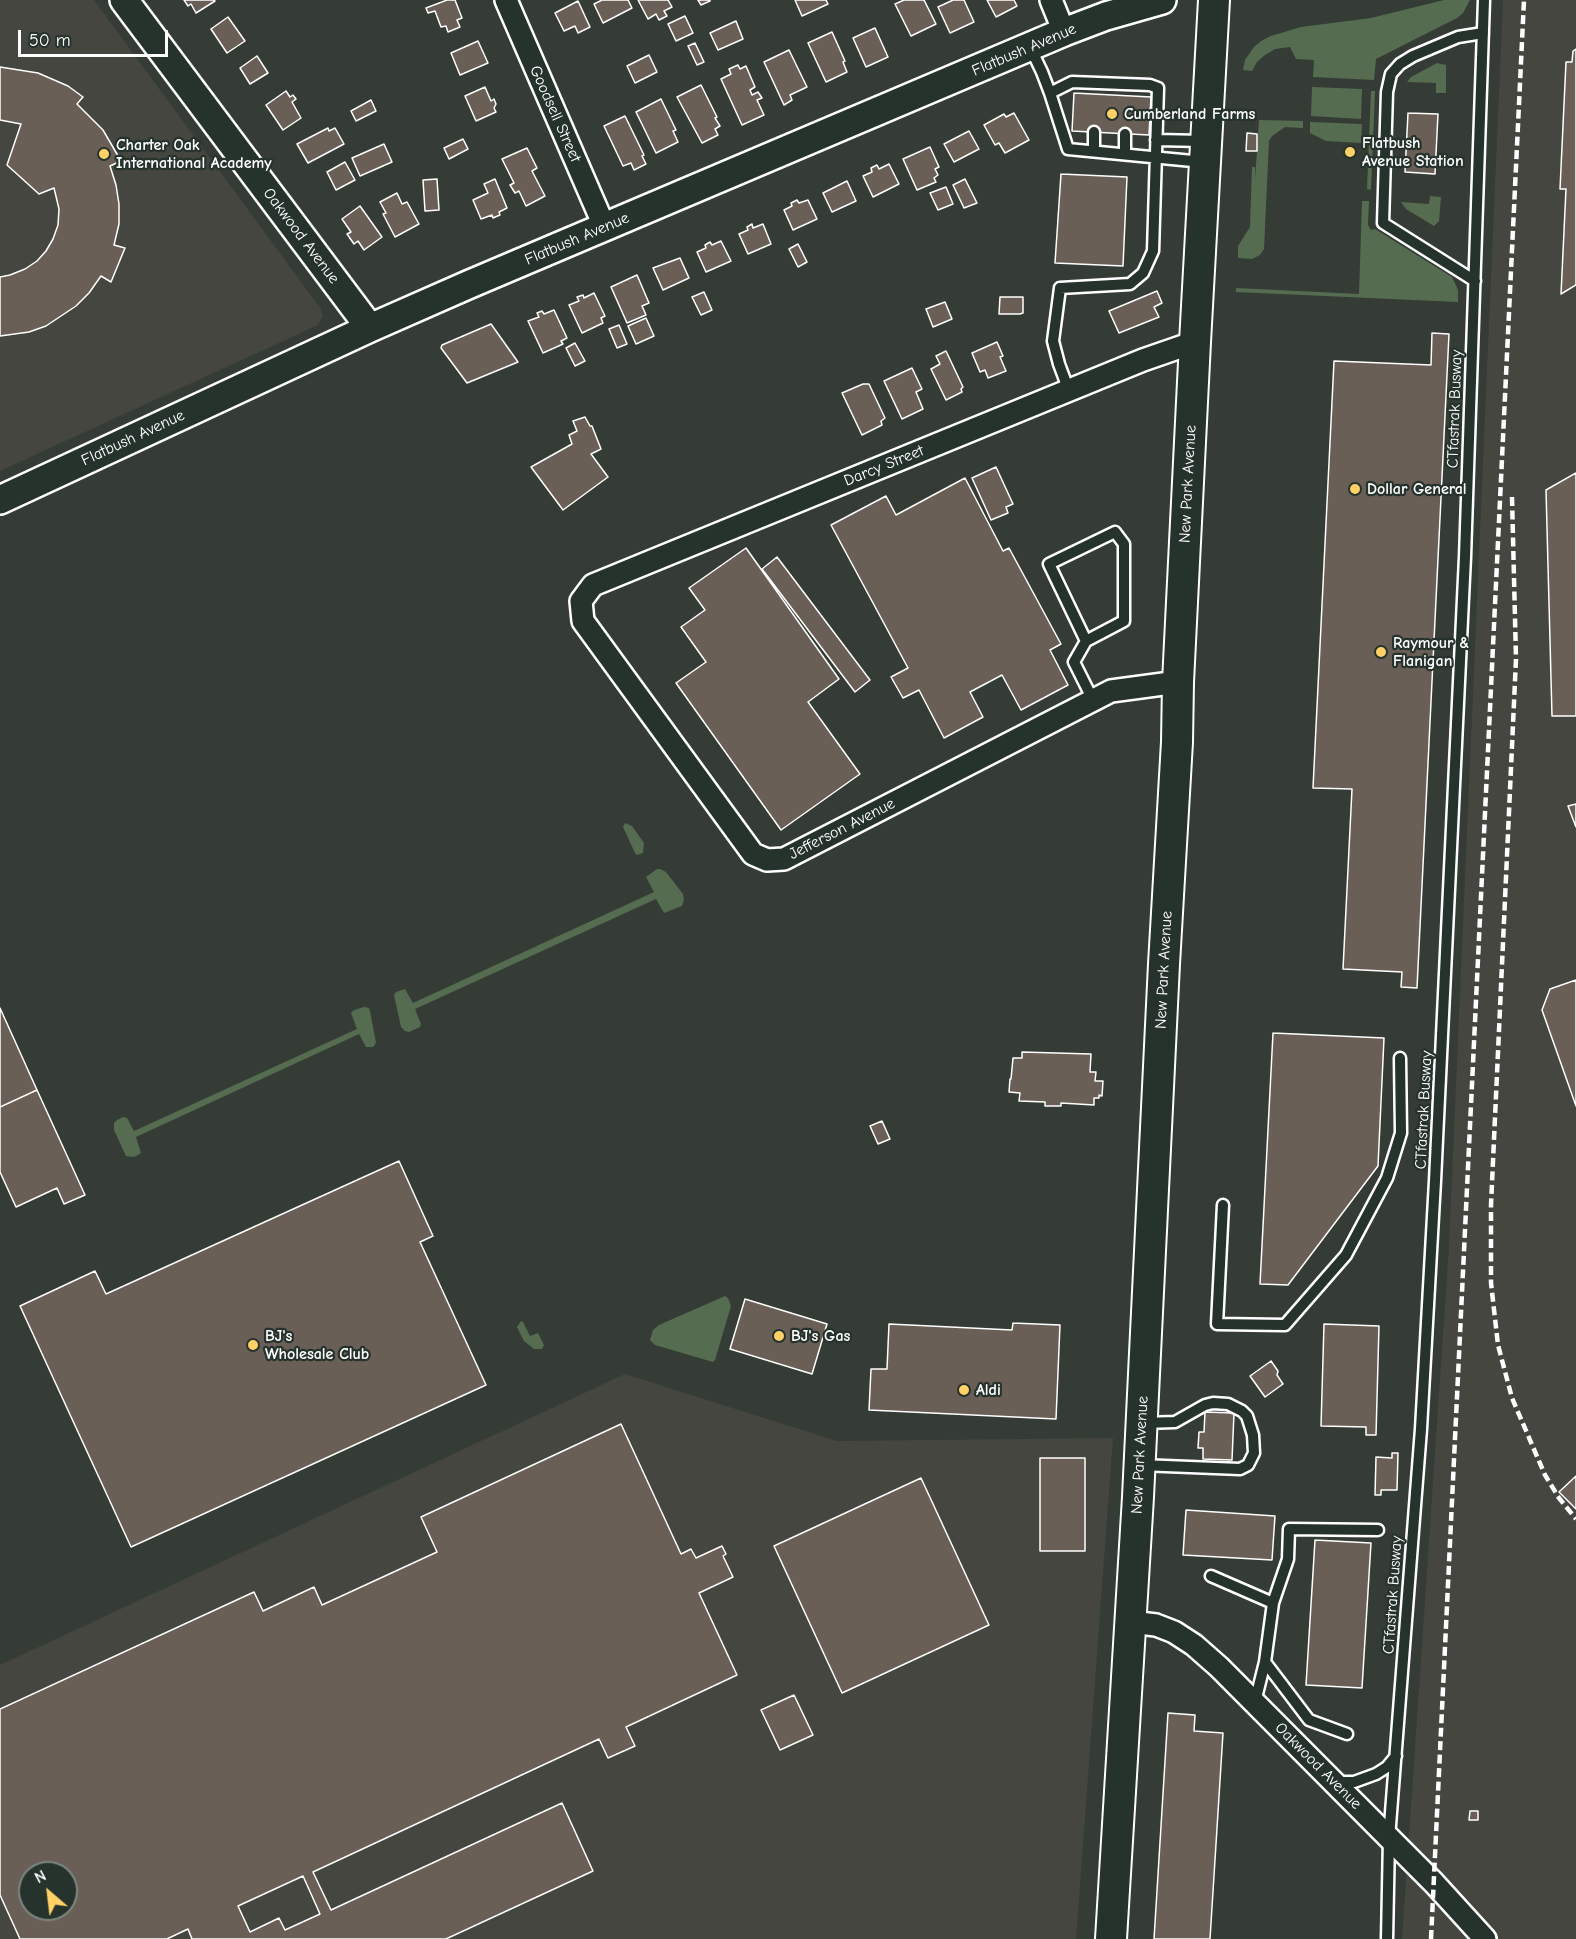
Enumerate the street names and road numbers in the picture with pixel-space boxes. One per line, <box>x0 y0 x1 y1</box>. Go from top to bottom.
street label: Flatbush Avenue <box>969 19 1079 81</box>
street label: Goodsell Street <box>525 63 585 165</box>
street label: Oakwood Avenue <box>259 184 343 288</box>
street label: Flatbush Avenue <box>522 208 632 270</box>
street label: CTfastrak Busway <box>1443 349 1467 469</box>
street label: Flatbush Avenue <box>78 406 188 470</box>
street label: New Park Avenue <box>1175 424 1201 544</box>
street label: Darcy Street <box>841 441 927 491</box>
street label: Jefferson Avenue <box>786 794 898 864</box>
street label: New Park Avenue <box>1151 910 1177 1030</box>
street label: CTfastrak Busway <box>1411 1050 1437 1170</box>
street label: New Park Avenue <box>1127 1395 1153 1515</box>
street label: CTfastrak Busway <box>1379 1535 1407 1655</box>
street label: Oakwood Avenue <box>1271 1719 1365 1813</box>

